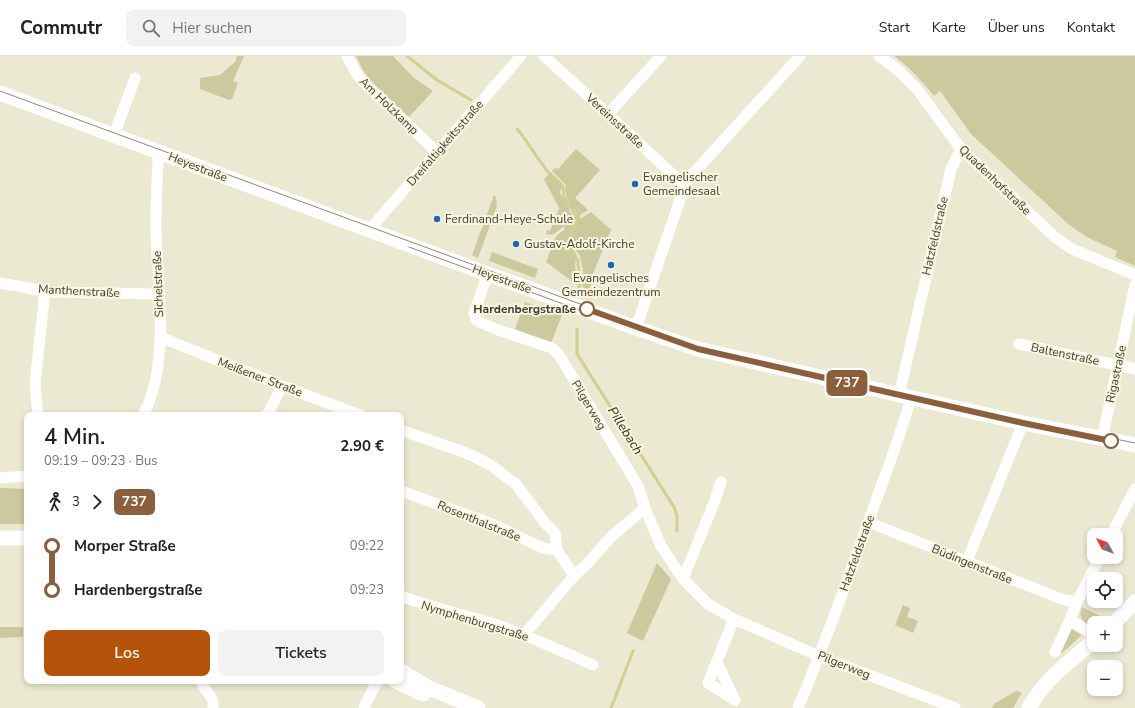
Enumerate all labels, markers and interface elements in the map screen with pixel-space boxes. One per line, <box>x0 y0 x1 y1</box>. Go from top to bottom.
search box <box>126 10 406 46</box>
text: Commutr <box>20 15 102 41</box>
icon: search <box>140 17 162 39</box>
text: Hier suchen <box>172 18 252 38</box>
text: Start <box>879 18 910 37</box>
text: Karte <box>932 18 966 37</box>
text: Über uns <box>988 18 1045 37</box>
text: Kontakt <box>1067 18 1115 37</box>
street label: Am Holzkamp <box>356 74 422 138</box>
street label: Vereinsstraße <box>582 89 648 152</box>
street label: Dreifaltigkeitsstraße <box>403 97 487 189</box>
street label: Quadenhofstraße <box>956 142 1034 218</box>
street label: Heyestraße <box>166 148 230 186</box>
place label: Evangelischer Gemeindesaal <box>643 169 720 199</box>
marker: Evangelischer Gemeindesaal <box>630 179 640 189</box>
street label: Hatzfeldstraße <box>918 195 952 277</box>
place label: Ferdinand-Heye-Schule <box>445 211 573 227</box>
marker: Ferdinand-Heye-Schule <box>432 214 442 224</box>
place label: Gustav-Adolf-Kirche <box>524 236 635 252</box>
marker: Gustav-Adolf-Kirche <box>511 239 521 249</box>
street label: Sichelstraße <box>149 250 167 318</box>
marker: Evangelisches Gemeindezentrum <box>606 260 616 270</box>
street label: Heyestraße <box>470 261 534 297</box>
place label: Evangelisches Gemeindezentrum <box>562 270 660 300</box>
street label: Manthenstraße <box>38 281 120 301</box>
place label: Hardenbergstraße <box>473 301 576 317</box>
marker: Hardenbergstraße <box>579 301 595 317</box>
street label: Baltenstraße <box>1029 339 1101 369</box>
street label: Rigastraße <box>1102 344 1130 404</box>
street label: Meißener Straße <box>215 353 305 401</box>
line badge: 737 <box>824 370 870 396</box>
text: 737 <box>834 373 860 392</box>
street label: Pilgerweg <box>568 377 610 433</box>
water label: Pillebach <box>603 403 647 458</box>
text: 4 Min. <box>44 422 105 452</box>
unlabelled marker <box>1103 433 1119 449</box>
text: 2.90 € <box>340 436 384 456</box>
text: 09:19 – 09:23 · Bus <box>44 452 158 470</box>
icon: walk <box>44 491 66 513</box>
icon: forward <box>86 491 108 513</box>
text: 737 <box>122 492 147 511</box>
text: 3 <box>72 493 80 511</box>
street label: Rosenthalstraße <box>435 497 523 545</box>
street label: Hatzfeldstraße <box>836 513 878 593</box>
north arrow <box>1087 528 1123 564</box>
map controls <box>1087 528 1123 696</box>
text: Morper Straße <box>74 536 176 556</box>
text: 09:22 <box>350 537 384 555</box>
street label: Büdingenstraße <box>929 540 1015 588</box>
button: locate <box>1087 572 1123 608</box>
text: Hardenbergstraße <box>74 580 202 600</box>
text: 09:23 <box>350 581 384 599</box>
street label: Nymphenburgstraße <box>419 597 531 645</box>
button: + <box>1087 616 1123 652</box>
button: Los <box>44 630 210 676</box>
button: Tickets <box>218 630 384 676</box>
street label: Pilgerweg <box>815 647 873 683</box>
button: − <box>1087 660 1123 696</box>

